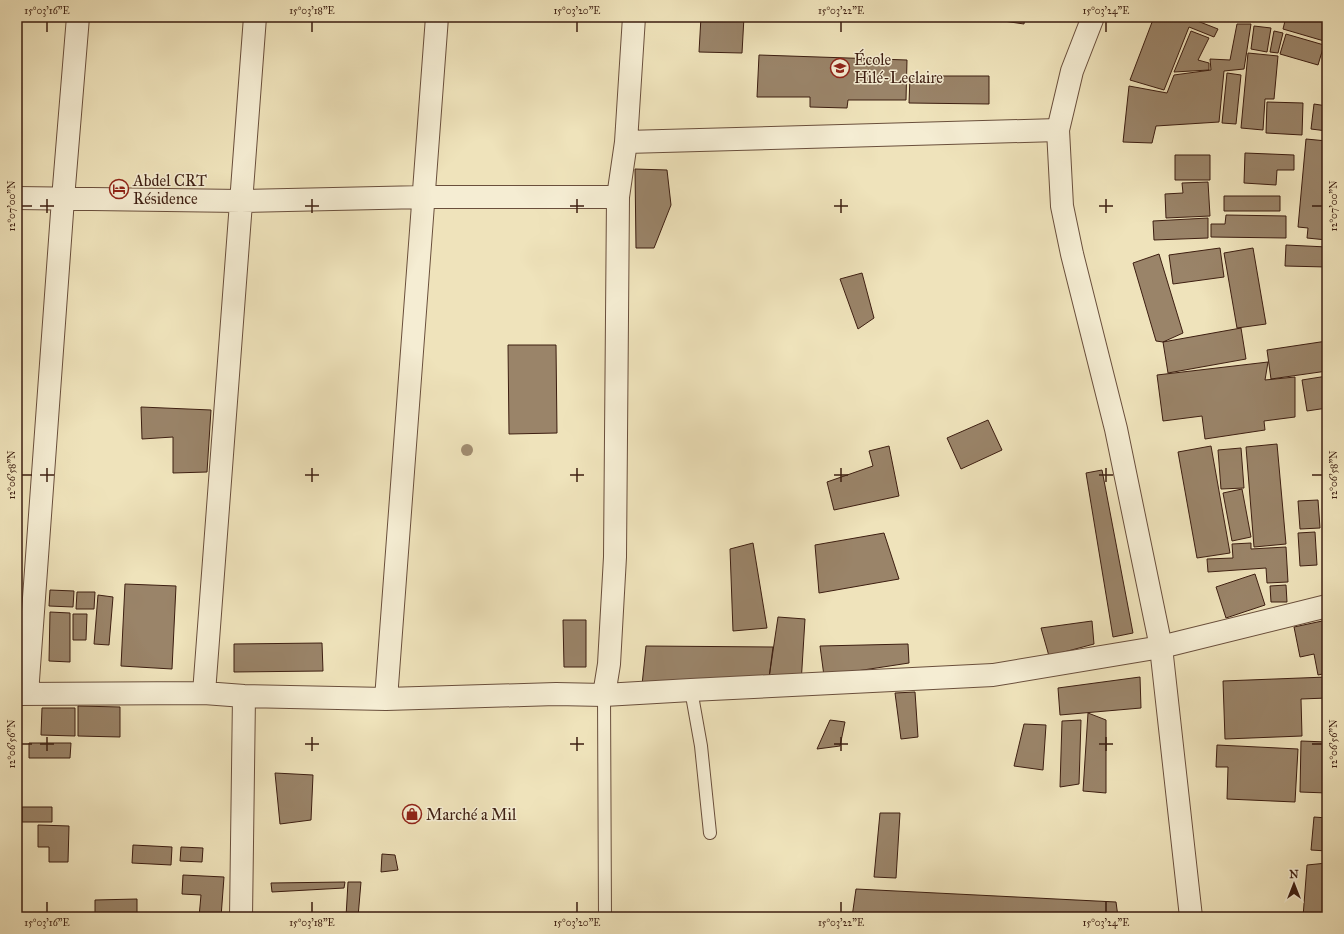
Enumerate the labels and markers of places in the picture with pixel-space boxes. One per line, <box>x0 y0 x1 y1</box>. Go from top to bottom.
place label: École Hilé-Leclaire <box>854 48 943 87</box>
school or university icon: École Hilé-Leclaire <box>829 57 851 79</box>
place label: Abdel CRT Résidence <box>132 171 207 208</box>
hotel icon: Abdel CRT Résidence <box>108 178 130 200</box>
shop icon: Marché a Mil <box>401 803 423 825</box>
place label: Marché a Mil <box>426 805 517 824</box>

